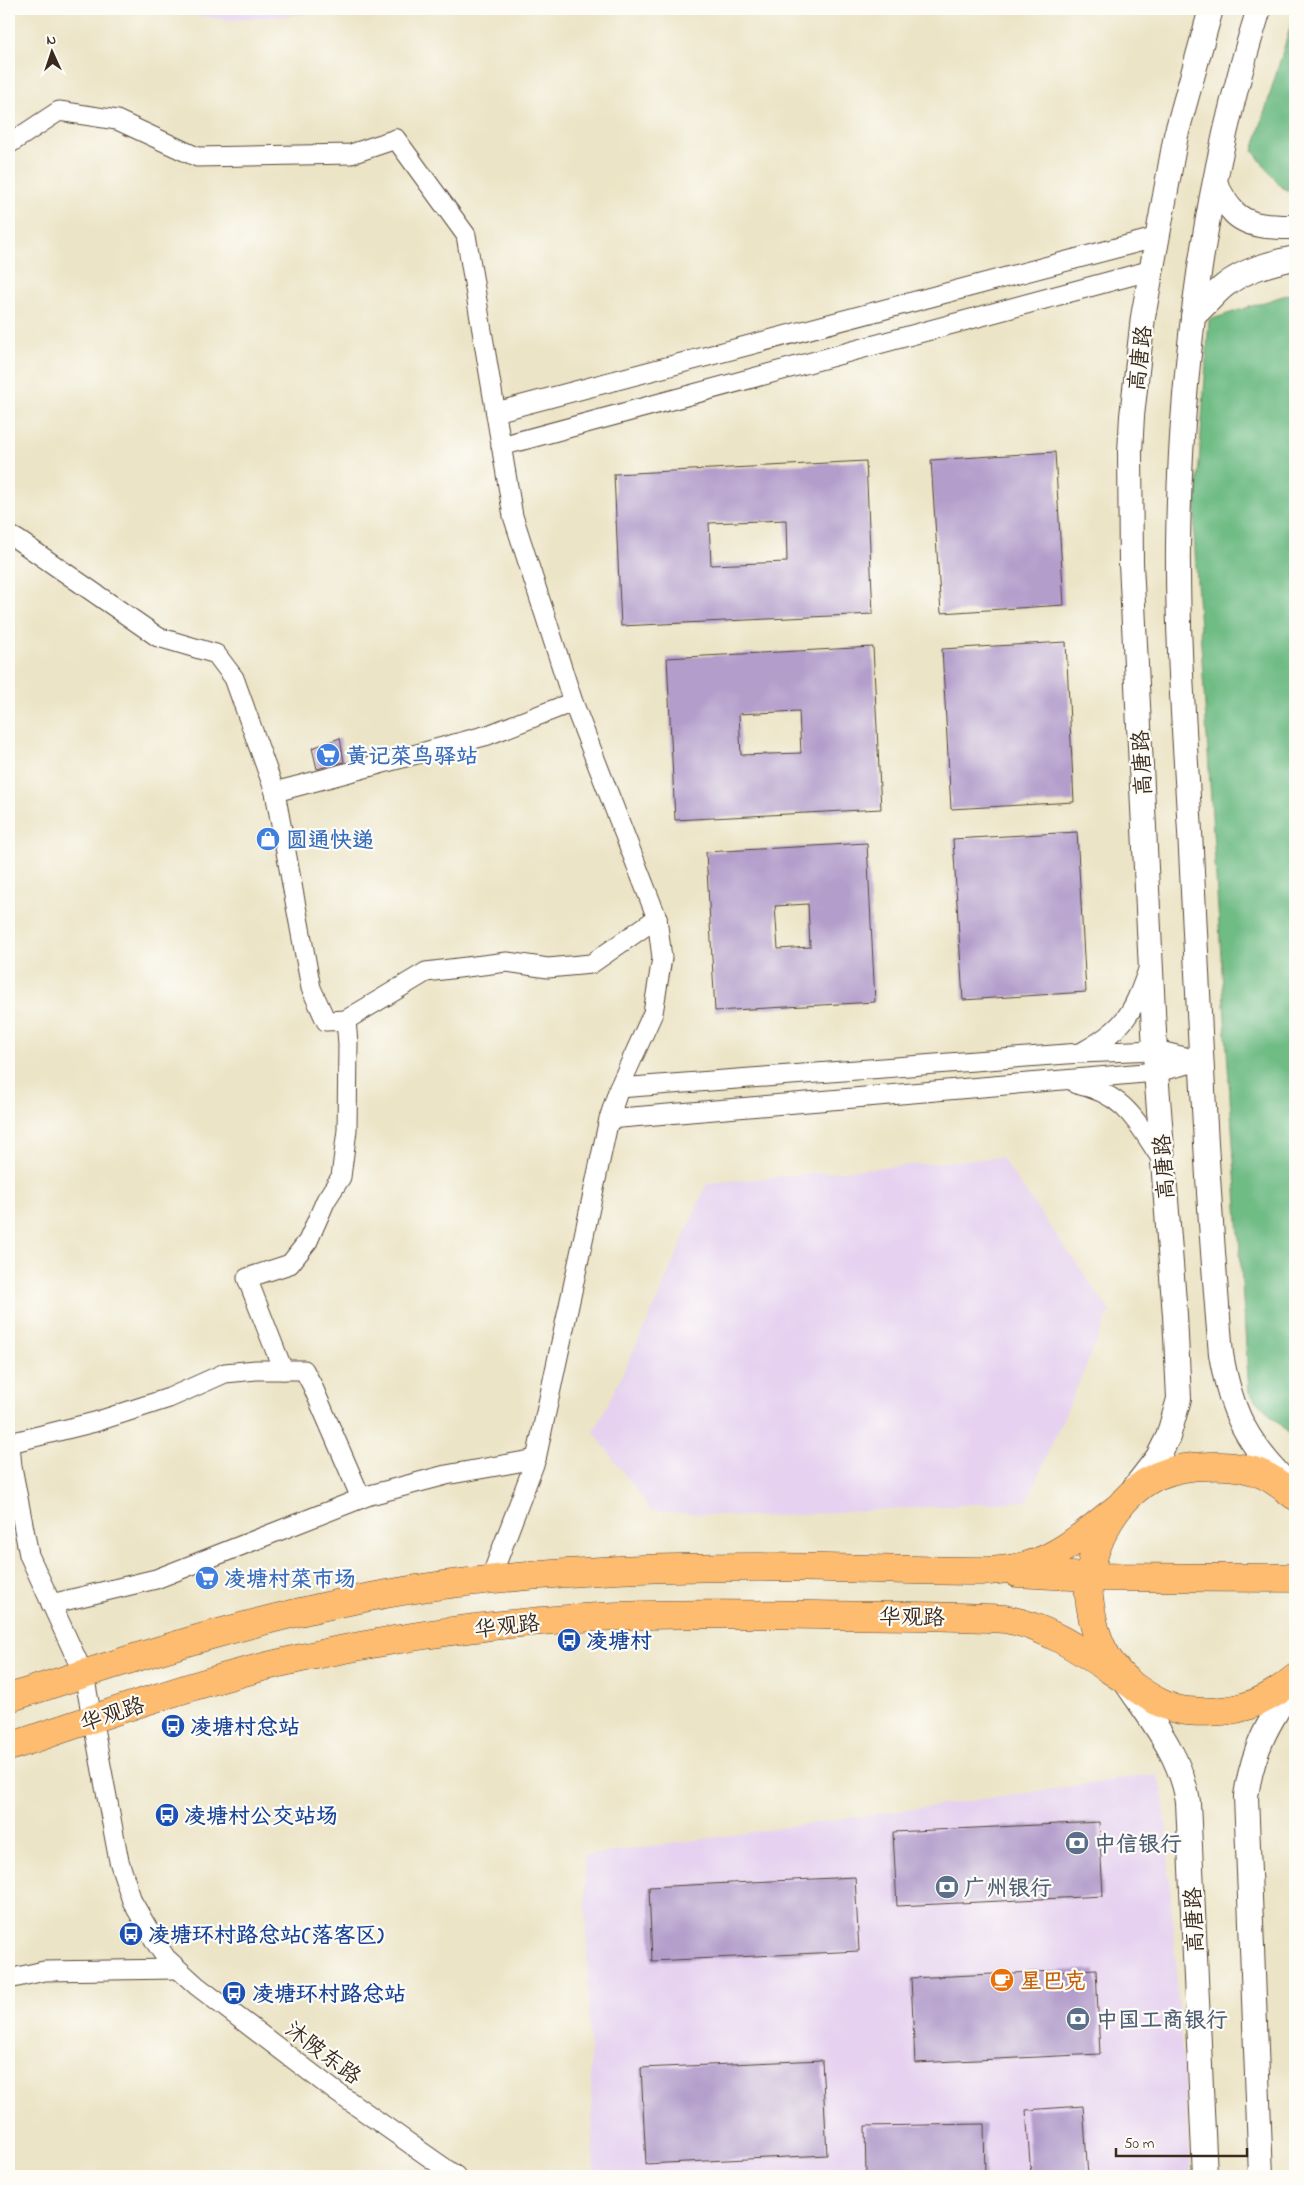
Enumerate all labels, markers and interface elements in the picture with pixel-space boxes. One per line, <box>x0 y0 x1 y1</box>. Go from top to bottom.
north arrow <box>28 28 78 78</box>
text: N <box>46 30 57 51</box>
street label: 高唐路 <box>1122 324 1162 393</box>
street label: 高唐路 <box>1126 729 1162 797</box>
supermarket icon: 黄记菜鸟驿站 <box>315 742 341 768</box>
place label: 黄记菜鸟驿站 <box>346 742 478 774</box>
shop icon: 圆通快递 <box>255 826 281 852</box>
place label: 圆通快递 <box>286 826 374 858</box>
street label: 高唐路 <box>1148 1133 1184 1201</box>
supermarket icon: 凌塘村菜市场 <box>194 1565 220 1591</box>
place label: 凌塘村菜市场 <box>224 1565 356 1597</box>
street label: 华观路 <box>879 1602 945 1636</box>
street label: 华观路 <box>473 1609 542 1647</box>
bus stop icon: 凌塘村 <box>556 1627 582 1653</box>
place label: 凌塘村 <box>586 1627 652 1659</box>
street label: 华观路 <box>77 1690 149 1741</box>
bus stop icon: 凌塘村总站 <box>160 1713 186 1739</box>
place label: 凌塘村总站 <box>190 1713 300 1745</box>
bus stop icon: 凌塘村公交站场 <box>154 1802 180 1828</box>
place label: 凌塘村公交站场 <box>184 1802 338 1834</box>
bank icon: 中信银行 <box>1064 1830 1090 1856</box>
place label: 中信银行 <box>1094 1830 1182 1862</box>
bank icon: 广州银行 <box>934 1874 960 1900</box>
place label: 广州银行 <box>964 1874 1052 1906</box>
street label: 高唐路 <box>1179 1886 1213 1953</box>
bus stop icon: 凌塘环村路总站(落客区) <box>118 1921 144 1947</box>
place label: 凌塘环村路总站(落客区) <box>148 1921 384 1953</box>
cafe icon: 星巴克 <box>989 1967 1015 1993</box>
place label: 星巴克 <box>1020 1967 1086 1999</box>
bus stop icon: 凌塘环村路总站 <box>221 1980 247 2006</box>
place label: 凌塘环村路总站 <box>252 1980 406 2012</box>
bank icon: 中国工商银行 <box>1065 2006 1091 2032</box>
place label: 中国工商银行 <box>1096 2006 1228 2038</box>
street label: 沐陂东路 <box>277 2015 367 2094</box>
scale bar <box>1116 2125 1248 2157</box>
text: 50 m <box>1124 2133 1155 2155</box>

